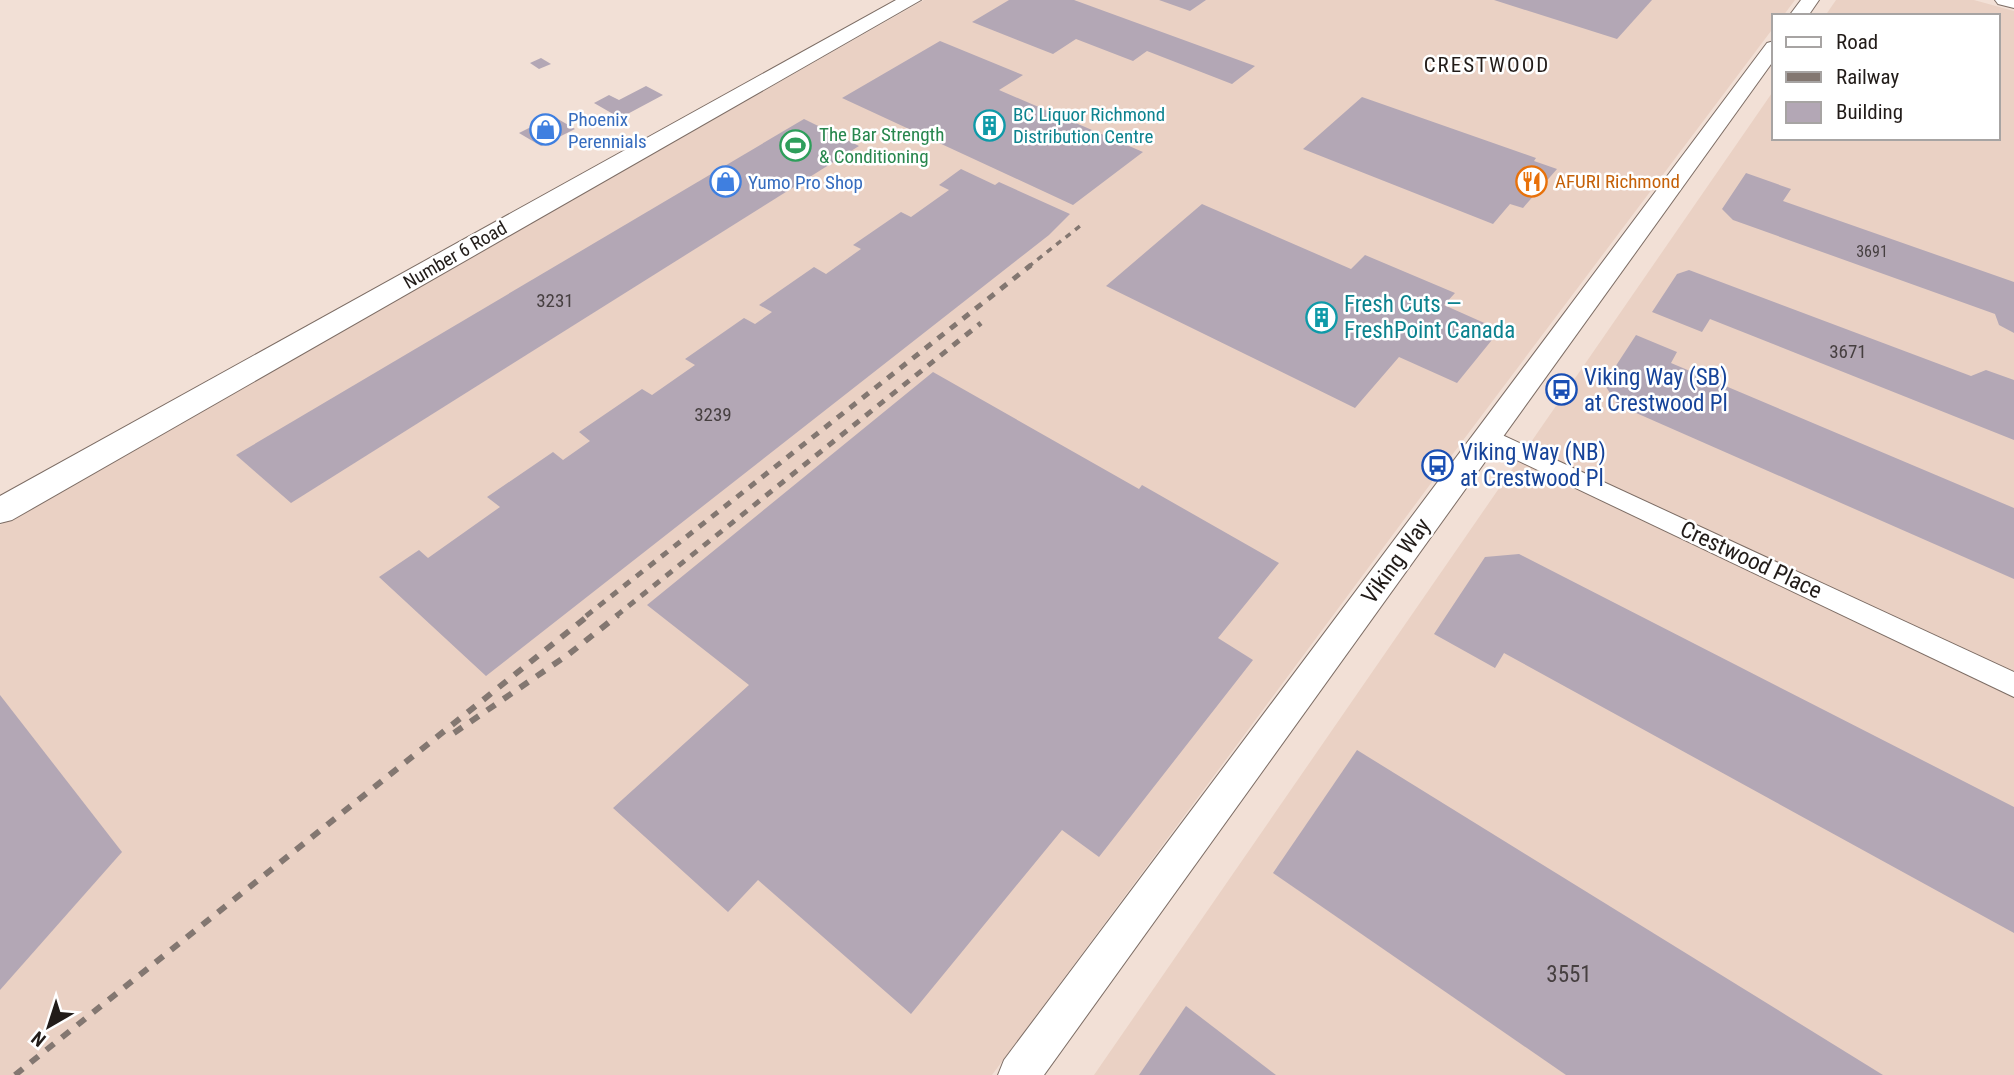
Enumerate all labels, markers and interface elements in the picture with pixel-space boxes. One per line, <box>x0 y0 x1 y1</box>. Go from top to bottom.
legend <box>1772 14 2000 140</box>
text: Road <box>1836 30 1878 54</box>
district label: CRESTWOOD <box>1424 53 1550 77</box>
text: Railway <box>1836 65 1899 89</box>
text: Building <box>1836 100 1903 124</box>
place label: BC Liquor Richmond Distribution Centre <box>1013 103 1165 148</box>
place label: Phoenix Perennials <box>568 108 647 153</box>
building icon: BC Liquor Richmond Distribution Centre <box>973 108 1007 142</box>
shop icon: Phoenix Perennials <box>528 113 562 147</box>
place label: The Bar Strength & Conditioning <box>819 123 944 168</box>
sports icon: The Bar Strength & Conditioning <box>779 128 813 162</box>
restaurant icon: AFURI Richmond <box>1515 164 1549 198</box>
shop icon: Yumo Pro Shop <box>708 165 742 199</box>
place label: AFURI Richmond <box>1555 170 1680 193</box>
place label: Yumo Pro Shop <box>748 171 863 194</box>
street label: Number 6 Road <box>399 216 511 294</box>
house number: 3691 <box>1856 242 1888 261</box>
house number: 3231 <box>536 289 574 312</box>
place label: Fresh Cuts — FreshPoint Canada <box>1344 291 1515 344</box>
building icon: Fresh Cuts — FreshPoint Canada <box>1304 300 1338 334</box>
house number: 3671 <box>1829 340 1867 363</box>
place label: Viking Way (SB) at Crestwood Pl <box>1584 364 1728 417</box>
bus stop icon: Viking Way (SB) at Crestwood Pl <box>1544 373 1578 407</box>
house number: 3239 <box>694 403 732 426</box>
place label: Viking Way (NB) at Crestwood Pl <box>1460 439 1606 492</box>
bus stop icon: Viking Way (NB) at Crestwood Pl <box>1420 448 1454 482</box>
street label: Viking Way <box>1356 513 1436 609</box>
street label: Crestwood Place <box>1676 515 1826 605</box>
house number: 3551 <box>1546 961 1592 988</box>
north arrow <box>14 991 84 1061</box>
text: N <box>27 1026 50 1051</box>

